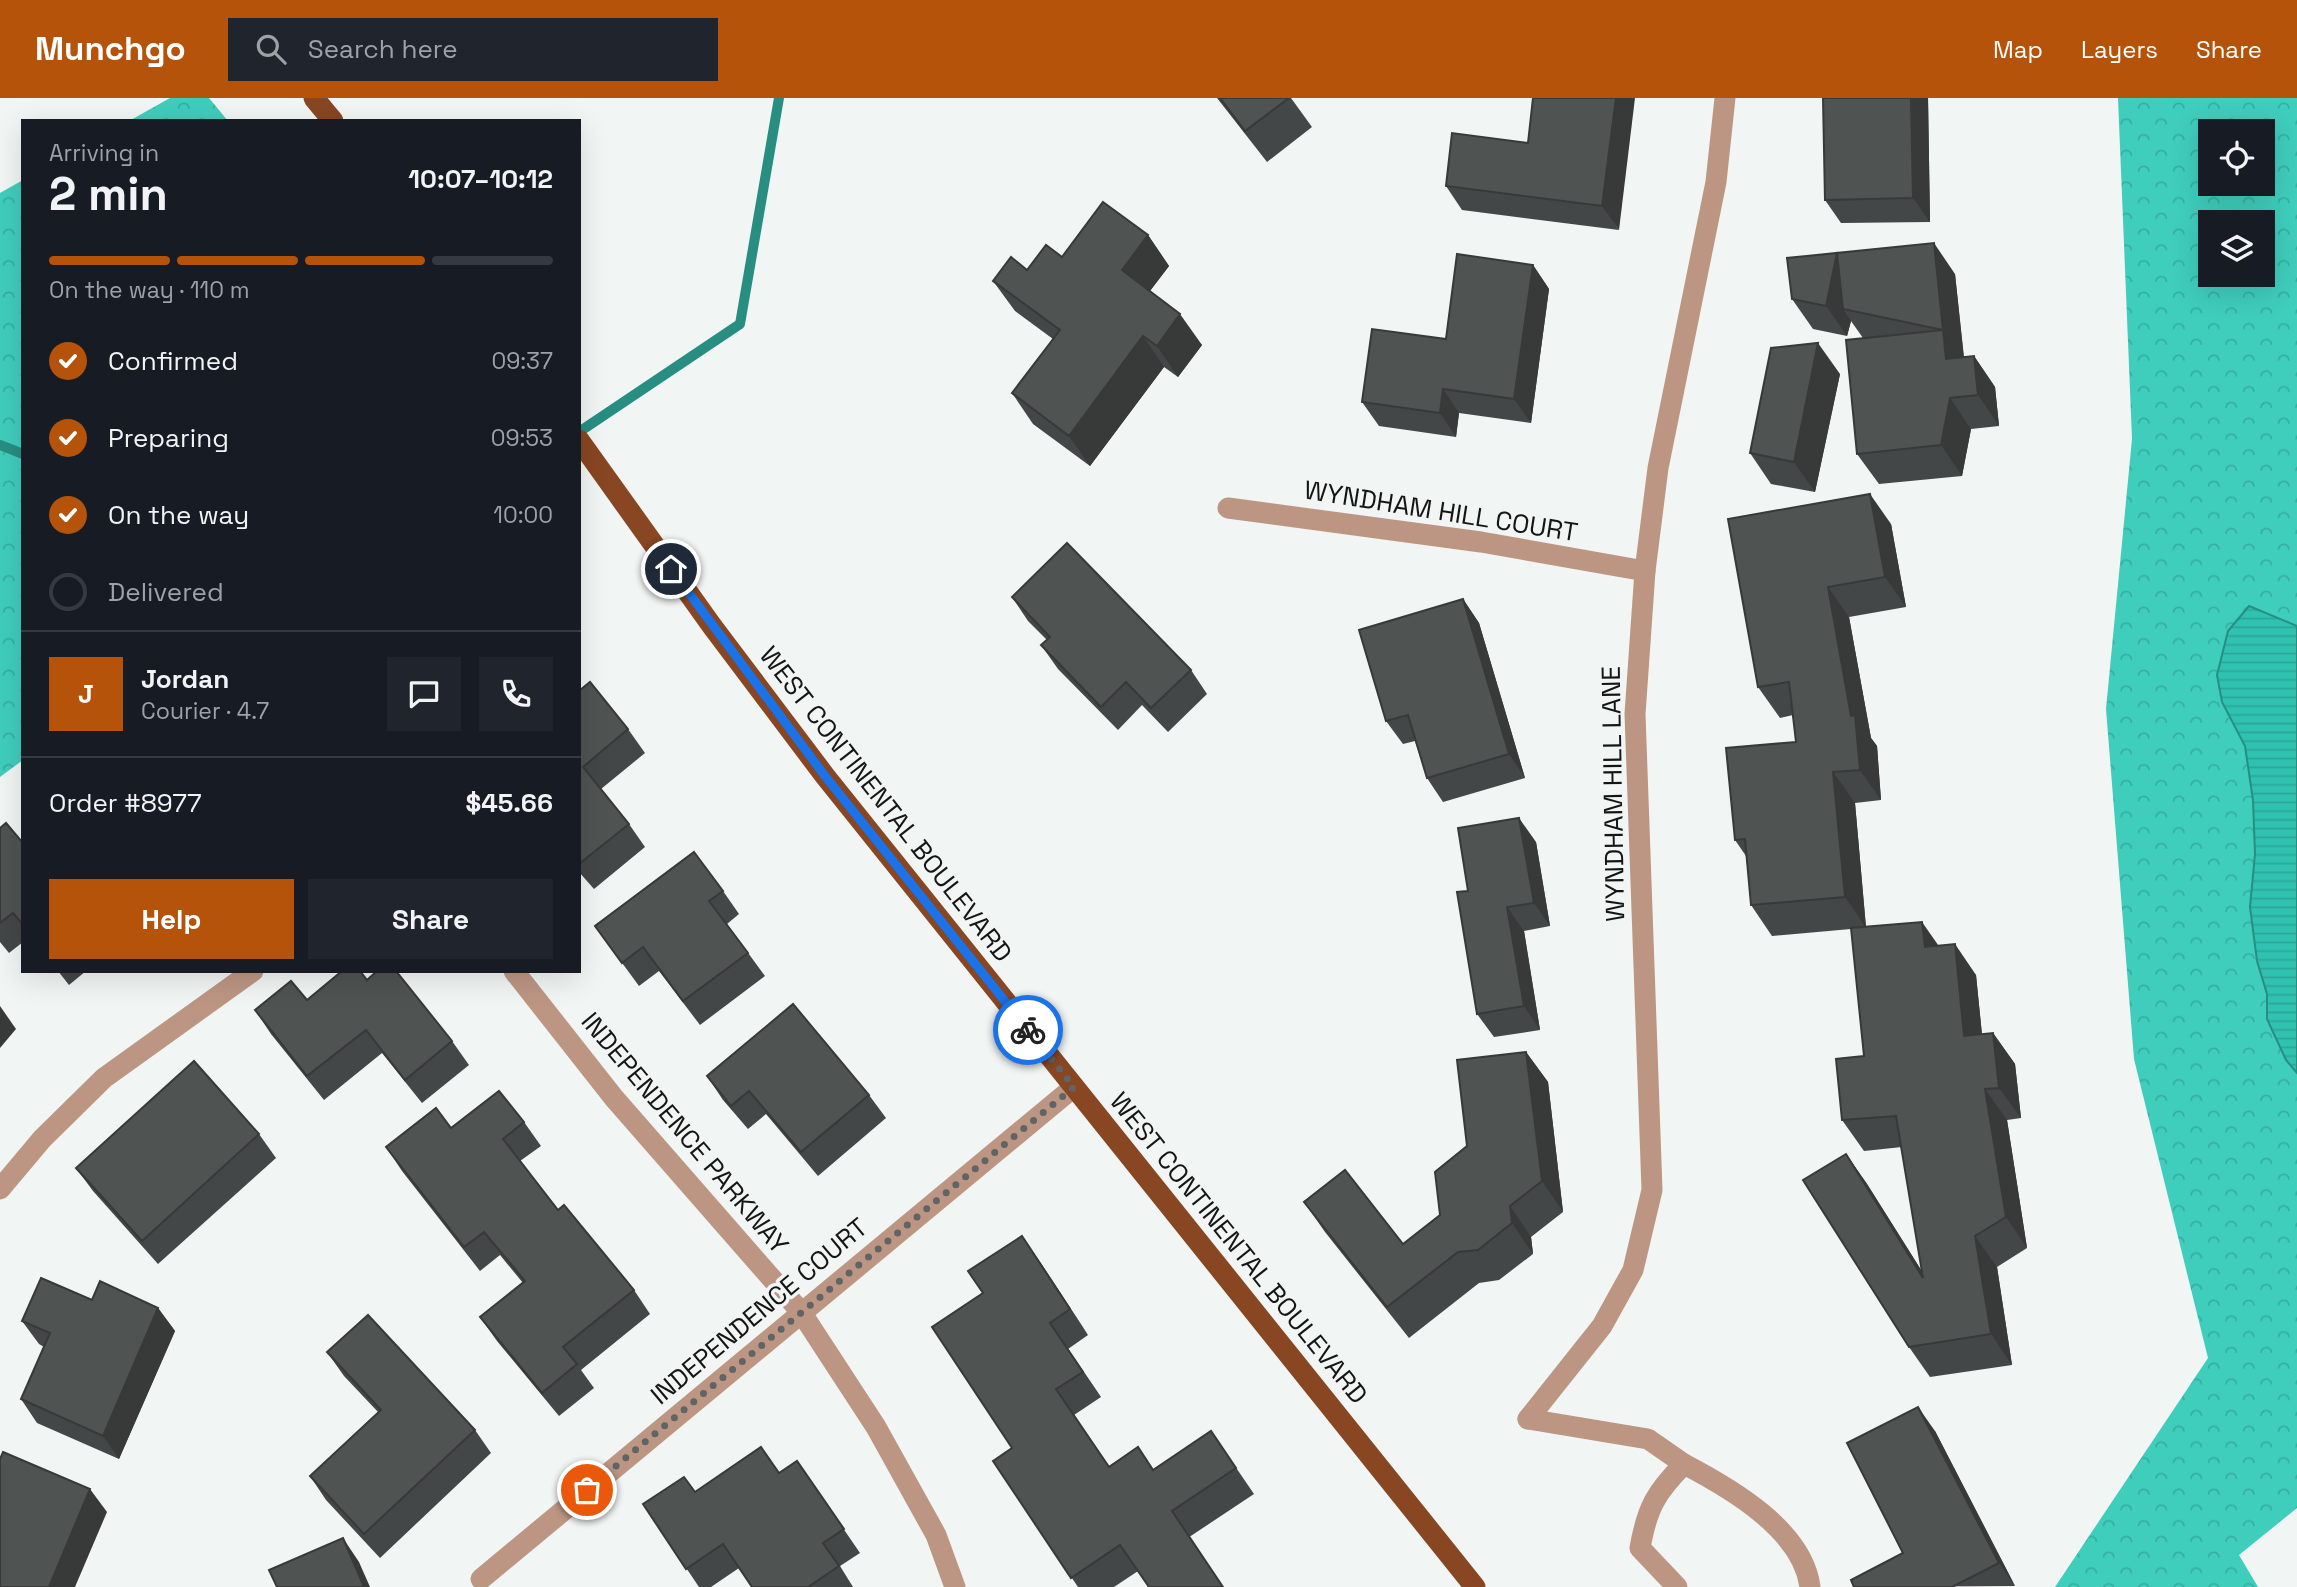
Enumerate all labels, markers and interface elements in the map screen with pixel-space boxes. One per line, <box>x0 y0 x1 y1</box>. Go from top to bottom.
search box <box>228 18 718 81</box>
text: Munchgo <box>35 28 186 70</box>
icon: search <box>252 30 290 68</box>
text: Search here <box>308 32 458 66</box>
text: Map <box>1993 34 2043 65</box>
text: Layers <box>2081 34 2158 65</box>
text: Share <box>2196 34 2262 65</box>
map controls <box>2198 119 2275 287</box>
button: locate <box>2198 119 2275 196</box>
text: Arriving in <box>49 138 159 168</box>
text: 10:07–10:12 <box>408 162 553 196</box>
text: 2 min <box>49 165 168 223</box>
button: layers <box>2198 210 2275 287</box>
text: On the way · 110 m <box>49 275 250 305</box>
icon: check <box>49 342 87 380</box>
text: Confirmed <box>108 344 238 378</box>
text: 09:37 <box>491 346 553 376</box>
icon: check <box>49 419 87 457</box>
text: Preparing <box>108 421 229 455</box>
text: 09:53 <box>491 423 553 453</box>
street label: WYNDHAM HILL COURT <box>1302 473 1580 549</box>
icon: check <box>49 496 87 534</box>
text: On the way <box>108 498 249 532</box>
text: 10:00 <box>493 500 553 530</box>
pin <box>641 539 701 599</box>
icon: home <box>652 550 690 588</box>
text: Delivered <box>108 575 224 609</box>
street label: WEST CONTINENTAL BOULEVARD <box>752 639 1020 969</box>
button: chat <box>387 657 461 731</box>
button: phone <box>479 657 553 731</box>
text: Jordan <box>141 662 229 696</box>
street label: WYNDHAM HILL LANE <box>1594 666 1632 922</box>
text: J <box>78 677 94 711</box>
text: Courier · 4.7 <box>141 696 269 726</box>
text: Order #8977 <box>49 786 202 820</box>
text: $45.66 <box>465 786 553 820</box>
button: Help <box>49 879 294 959</box>
button: Share <box>308 879 553 959</box>
courier <box>993 995 1063 1065</box>
street label: INDEPENDENCE PARKWAY <box>574 1005 796 1261</box>
icon: bike <box>1009 1011 1047 1049</box>
street label: WEST CONTINENTAL BOULEVARD <box>1103 1085 1375 1411</box>
street label: INDEPENDENCE COURT <box>644 1210 874 1412</box>
pin <box>557 1460 617 1520</box>
icon: bag <box>568 1471 606 1509</box>

